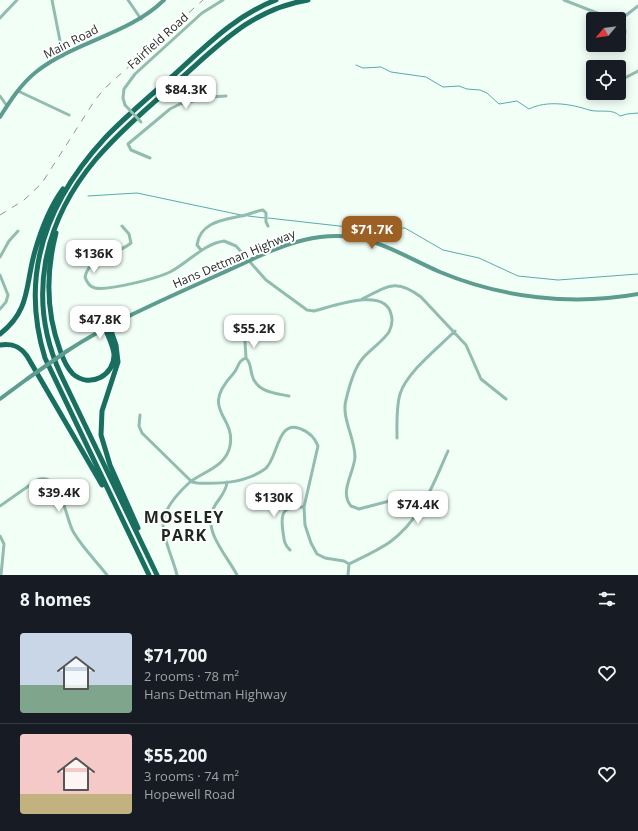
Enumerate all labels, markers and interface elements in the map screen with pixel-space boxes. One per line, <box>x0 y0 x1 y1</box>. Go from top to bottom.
street label: Fairfield Road <box>123 9 192 73</box>
north arrow <box>586 12 626 52</box>
map controls <box>586 12 626 100</box>
street label: Main Road <box>40 20 101 63</box>
button: locate <box>586 60 626 100</box>
pin: $84.3K <box>153 76 219 110</box>
text: $84.3K <box>165 80 207 98</box>
pin: $71.7K <box>339 216 405 250</box>
text: $71.7K <box>351 220 393 238</box>
street label: Hans Dettman Highway <box>170 225 299 292</box>
pin: $136K <box>66 240 122 274</box>
text: $136K <box>75 244 113 262</box>
pin: $47.8K <box>67 306 133 340</box>
text: $47.8K <box>79 310 121 328</box>
pin: $55.2K <box>221 315 287 349</box>
text: $55.2K <box>233 319 275 337</box>
pin: $39.4K <box>26 479 92 513</box>
text: $39.4K <box>38 483 80 501</box>
pin: $130K <box>246 484 302 518</box>
text: $130K <box>255 488 293 506</box>
pin: $74.4K <box>385 491 451 525</box>
text: $74.4K <box>397 495 439 513</box>
district label: MOSELEY PARK <box>144 506 224 546</box>
text: 8 homes <box>20 588 91 611</box>
icon: filters <box>596 588 618 610</box>
text: $71,700 <box>144 644 207 667</box>
icon: home <box>52 649 100 697</box>
icon: heart <box>596 662 618 684</box>
text: 2 rooms · 78 m² <box>144 667 239 685</box>
text: Hans Dettman Highway <box>144 685 287 703</box>
text: $55,200 <box>144 744 207 767</box>
icon: home <box>52 750 100 798</box>
icon: heart <box>596 763 618 785</box>
text: 3 rooms · 74 m² <box>144 767 239 785</box>
text: Hopewell Road <box>144 785 235 803</box>

